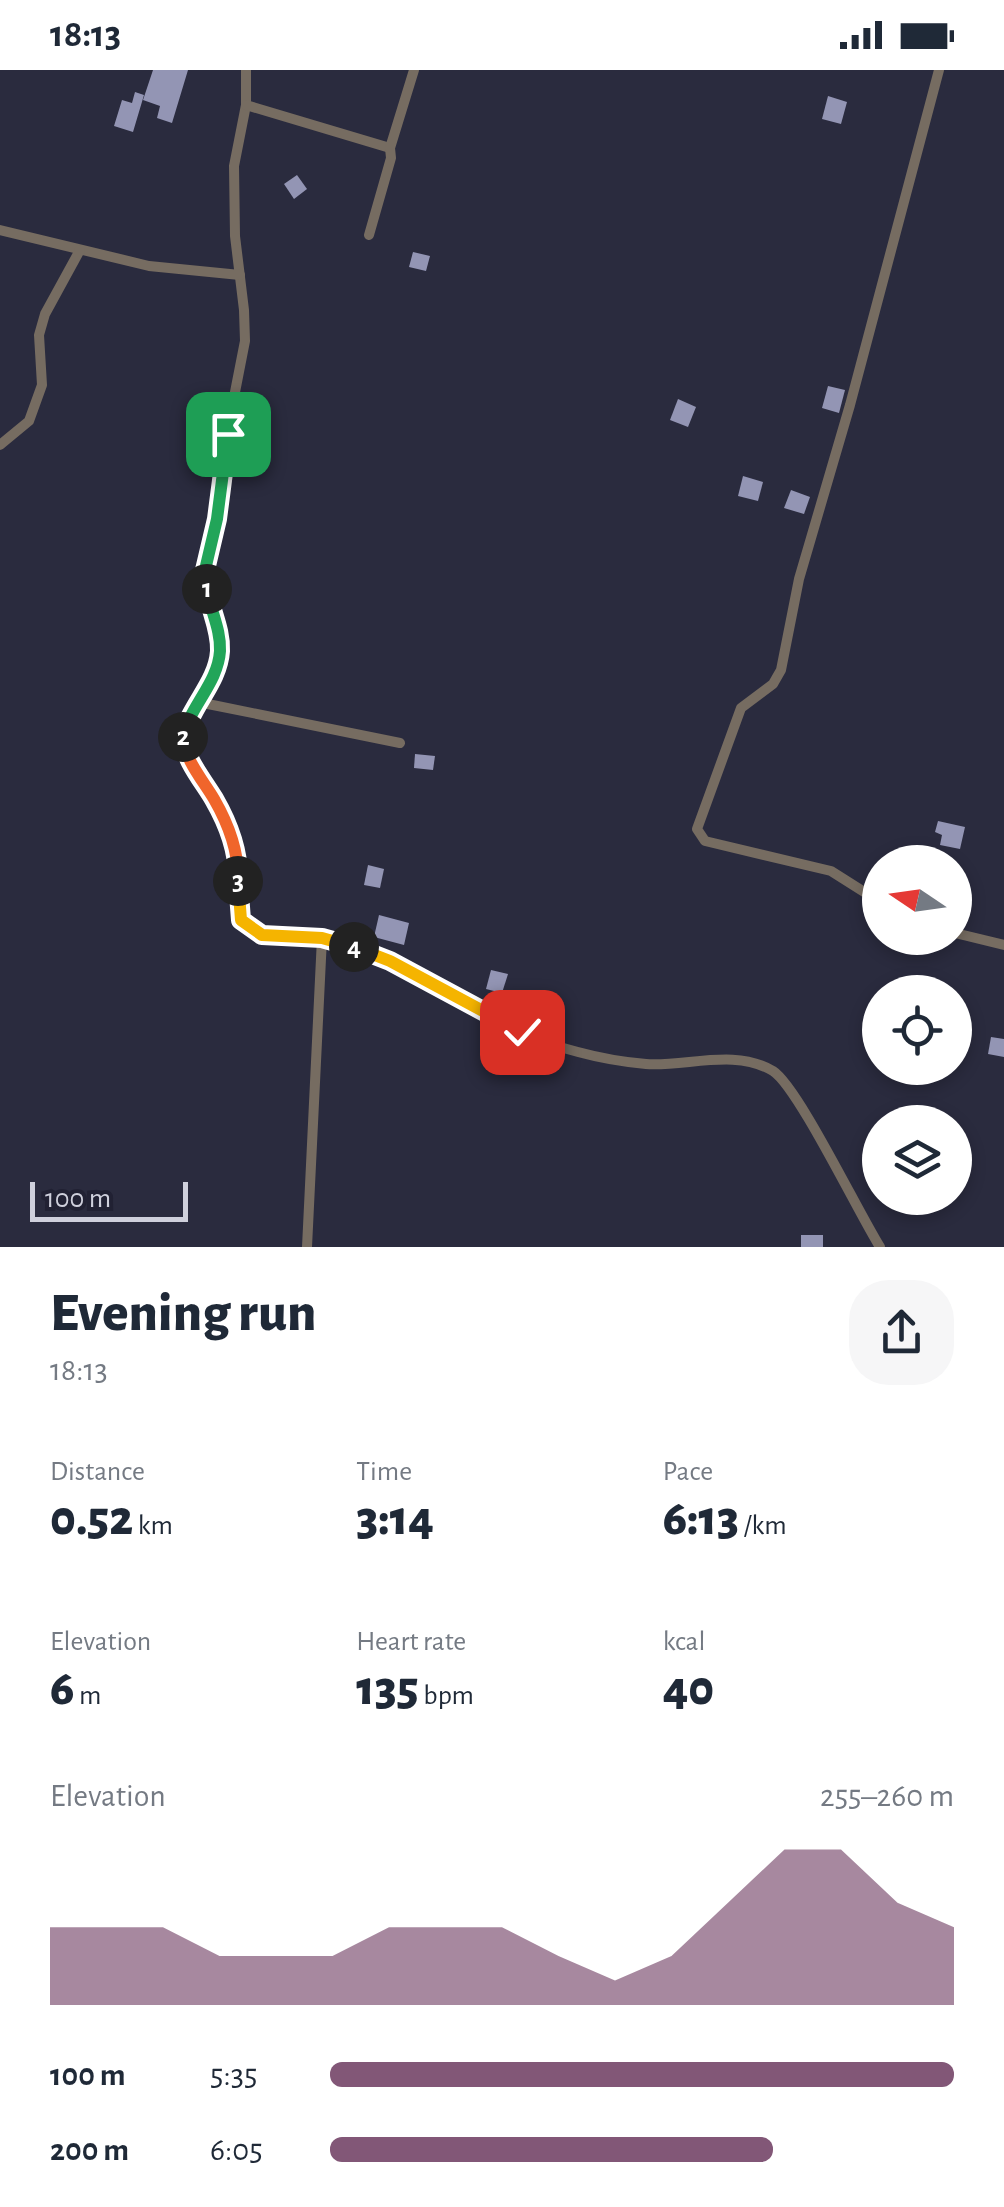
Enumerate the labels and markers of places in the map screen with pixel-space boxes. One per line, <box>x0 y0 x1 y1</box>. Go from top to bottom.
pin <box>186 392 271 477</box>
pin: 1 <box>182 564 232 614</box>
pin: 2 <box>158 712 208 762</box>
pin: 3 <box>213 856 263 906</box>
pin: 4 <box>329 922 379 972</box>
pin <box>480 990 565 1075</box>

